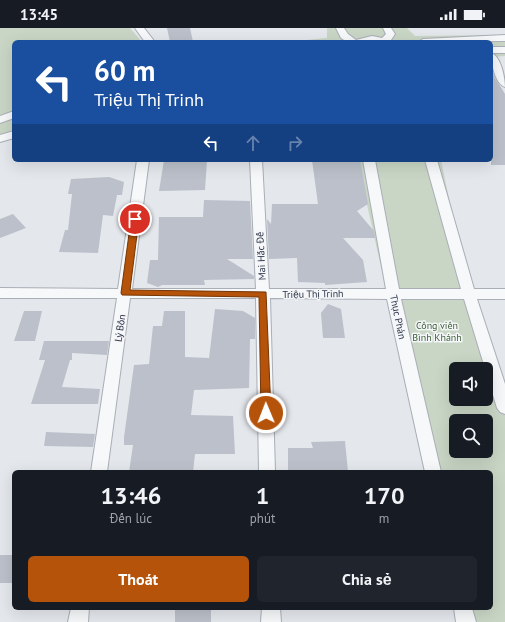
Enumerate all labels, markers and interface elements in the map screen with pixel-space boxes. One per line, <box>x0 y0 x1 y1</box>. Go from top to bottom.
text: 13:45 <box>20 5 58 24</box>
text: 60 m <box>94 52 155 89</box>
icon: left <box>28 56 80 108</box>
text: Triệu Thị Trinh <box>94 88 204 111</box>
icon: left <box>200 132 222 154</box>
icon: ahead <box>242 132 264 154</box>
icon: right <box>284 132 306 154</box>
pin <box>118 202 152 236</box>
icon: arrive <box>124 208 146 230</box>
street label: Mai Hắc Đế <box>253 231 269 281</box>
street label: Triệu Thị Trinh <box>282 287 344 301</box>
street label: Thục Phán <box>387 294 409 340</box>
street label: Lý Bôn <box>112 313 128 343</box>
park label: Công viên Bình Khánh <box>412 319 462 344</box>
map controls <box>449 362 493 458</box>
button: sound <box>449 362 493 406</box>
position arrow <box>245 392 287 434</box>
button: search <box>449 414 493 458</box>
text: 13:46 <box>100 480 161 511</box>
text: 1 <box>256 480 269 511</box>
text: 170 <box>364 480 405 511</box>
text: Đến lúc <box>110 510 152 527</box>
text: phút <box>250 510 275 527</box>
text: m <box>379 510 389 527</box>
button: Thoát <box>28 556 249 602</box>
button: Chia sẻ <box>257 556 477 602</box>

